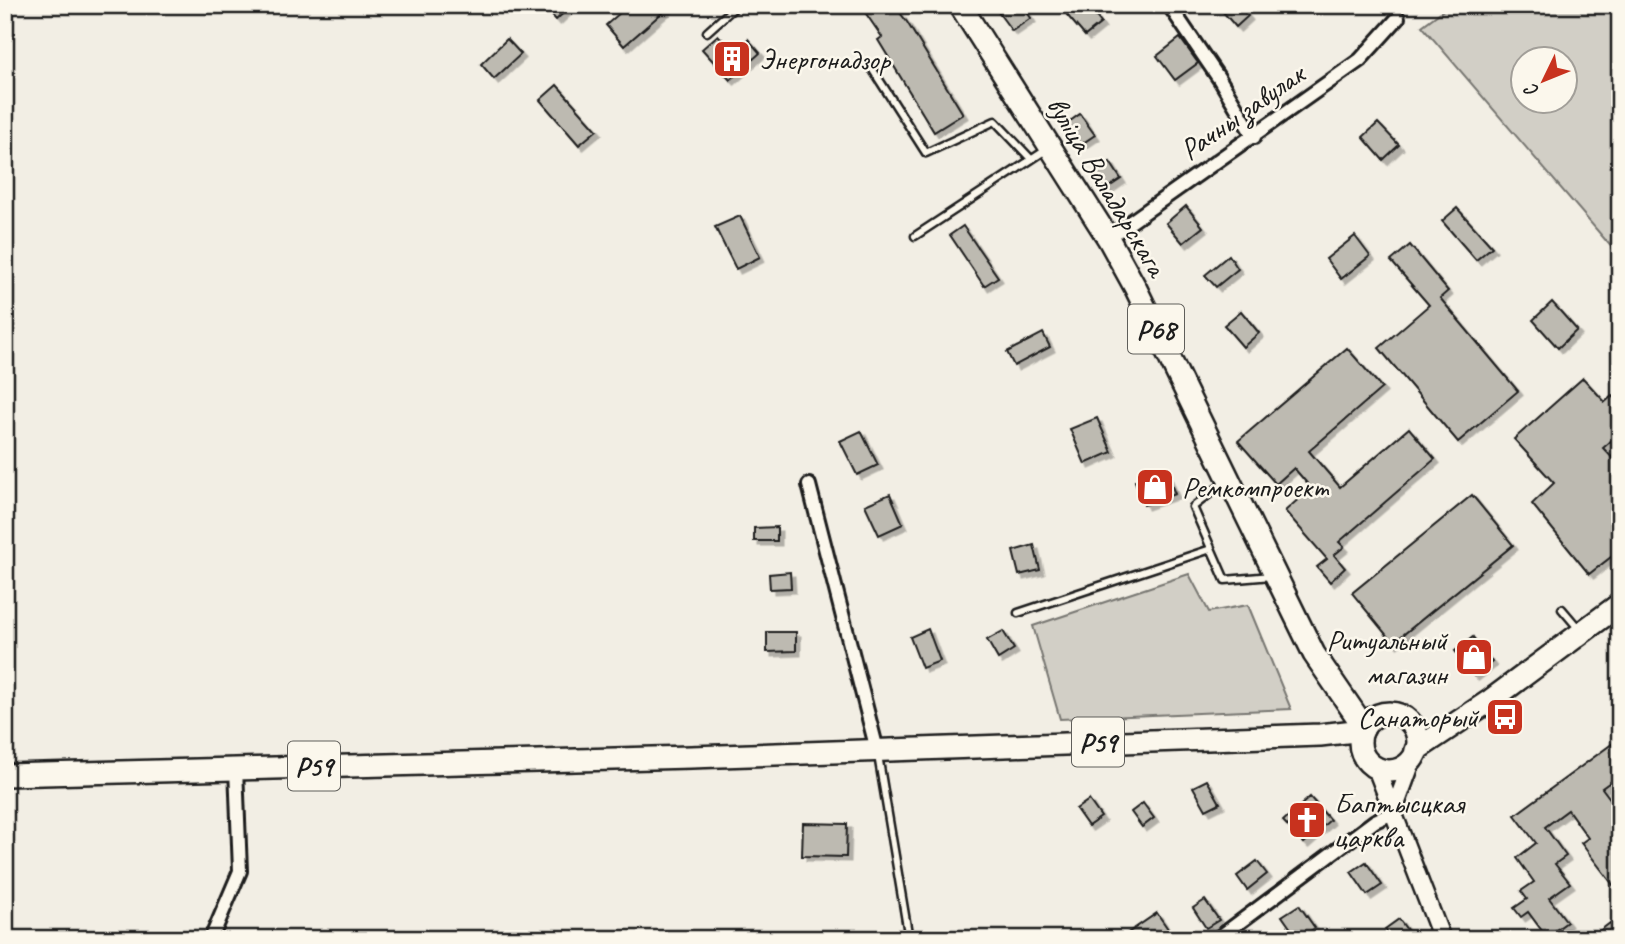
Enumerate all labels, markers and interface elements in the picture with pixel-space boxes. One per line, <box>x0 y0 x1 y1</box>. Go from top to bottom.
building icon: Энергонадзор <box>711 38 753 80</box>
place label: Энергонадзор <box>759 40 892 78</box>
north arrow <box>1510 46 1580 116</box>
street label: Рачны завулак <box>1172 54 1314 169</box>
text: С <box>1519 77 1544 103</box>
street label: вуліца Валадарскага <box>1038 89 1177 285</box>
road number: Р68 <box>1128 304 1184 354</box>
shop icon: Ремкомпроект <box>1134 466 1176 508</box>
place label: Ремкомпроект <box>1182 468 1330 506</box>
place label: Ритуальный магазин <box>1327 621 1449 693</box>
shop icon: Ритуальный магазин <box>1453 636 1495 678</box>
bus stop icon: Санаторый <box>1484 696 1526 738</box>
place label: Санаторый <box>1357 698 1479 736</box>
road number: Р59 <box>1072 718 1124 766</box>
road number: Р59 <box>288 742 340 790</box>
place label: Баптысцкая царква <box>1334 784 1466 856</box>
church icon: Баптысцкая царква <box>1286 799 1328 841</box>

